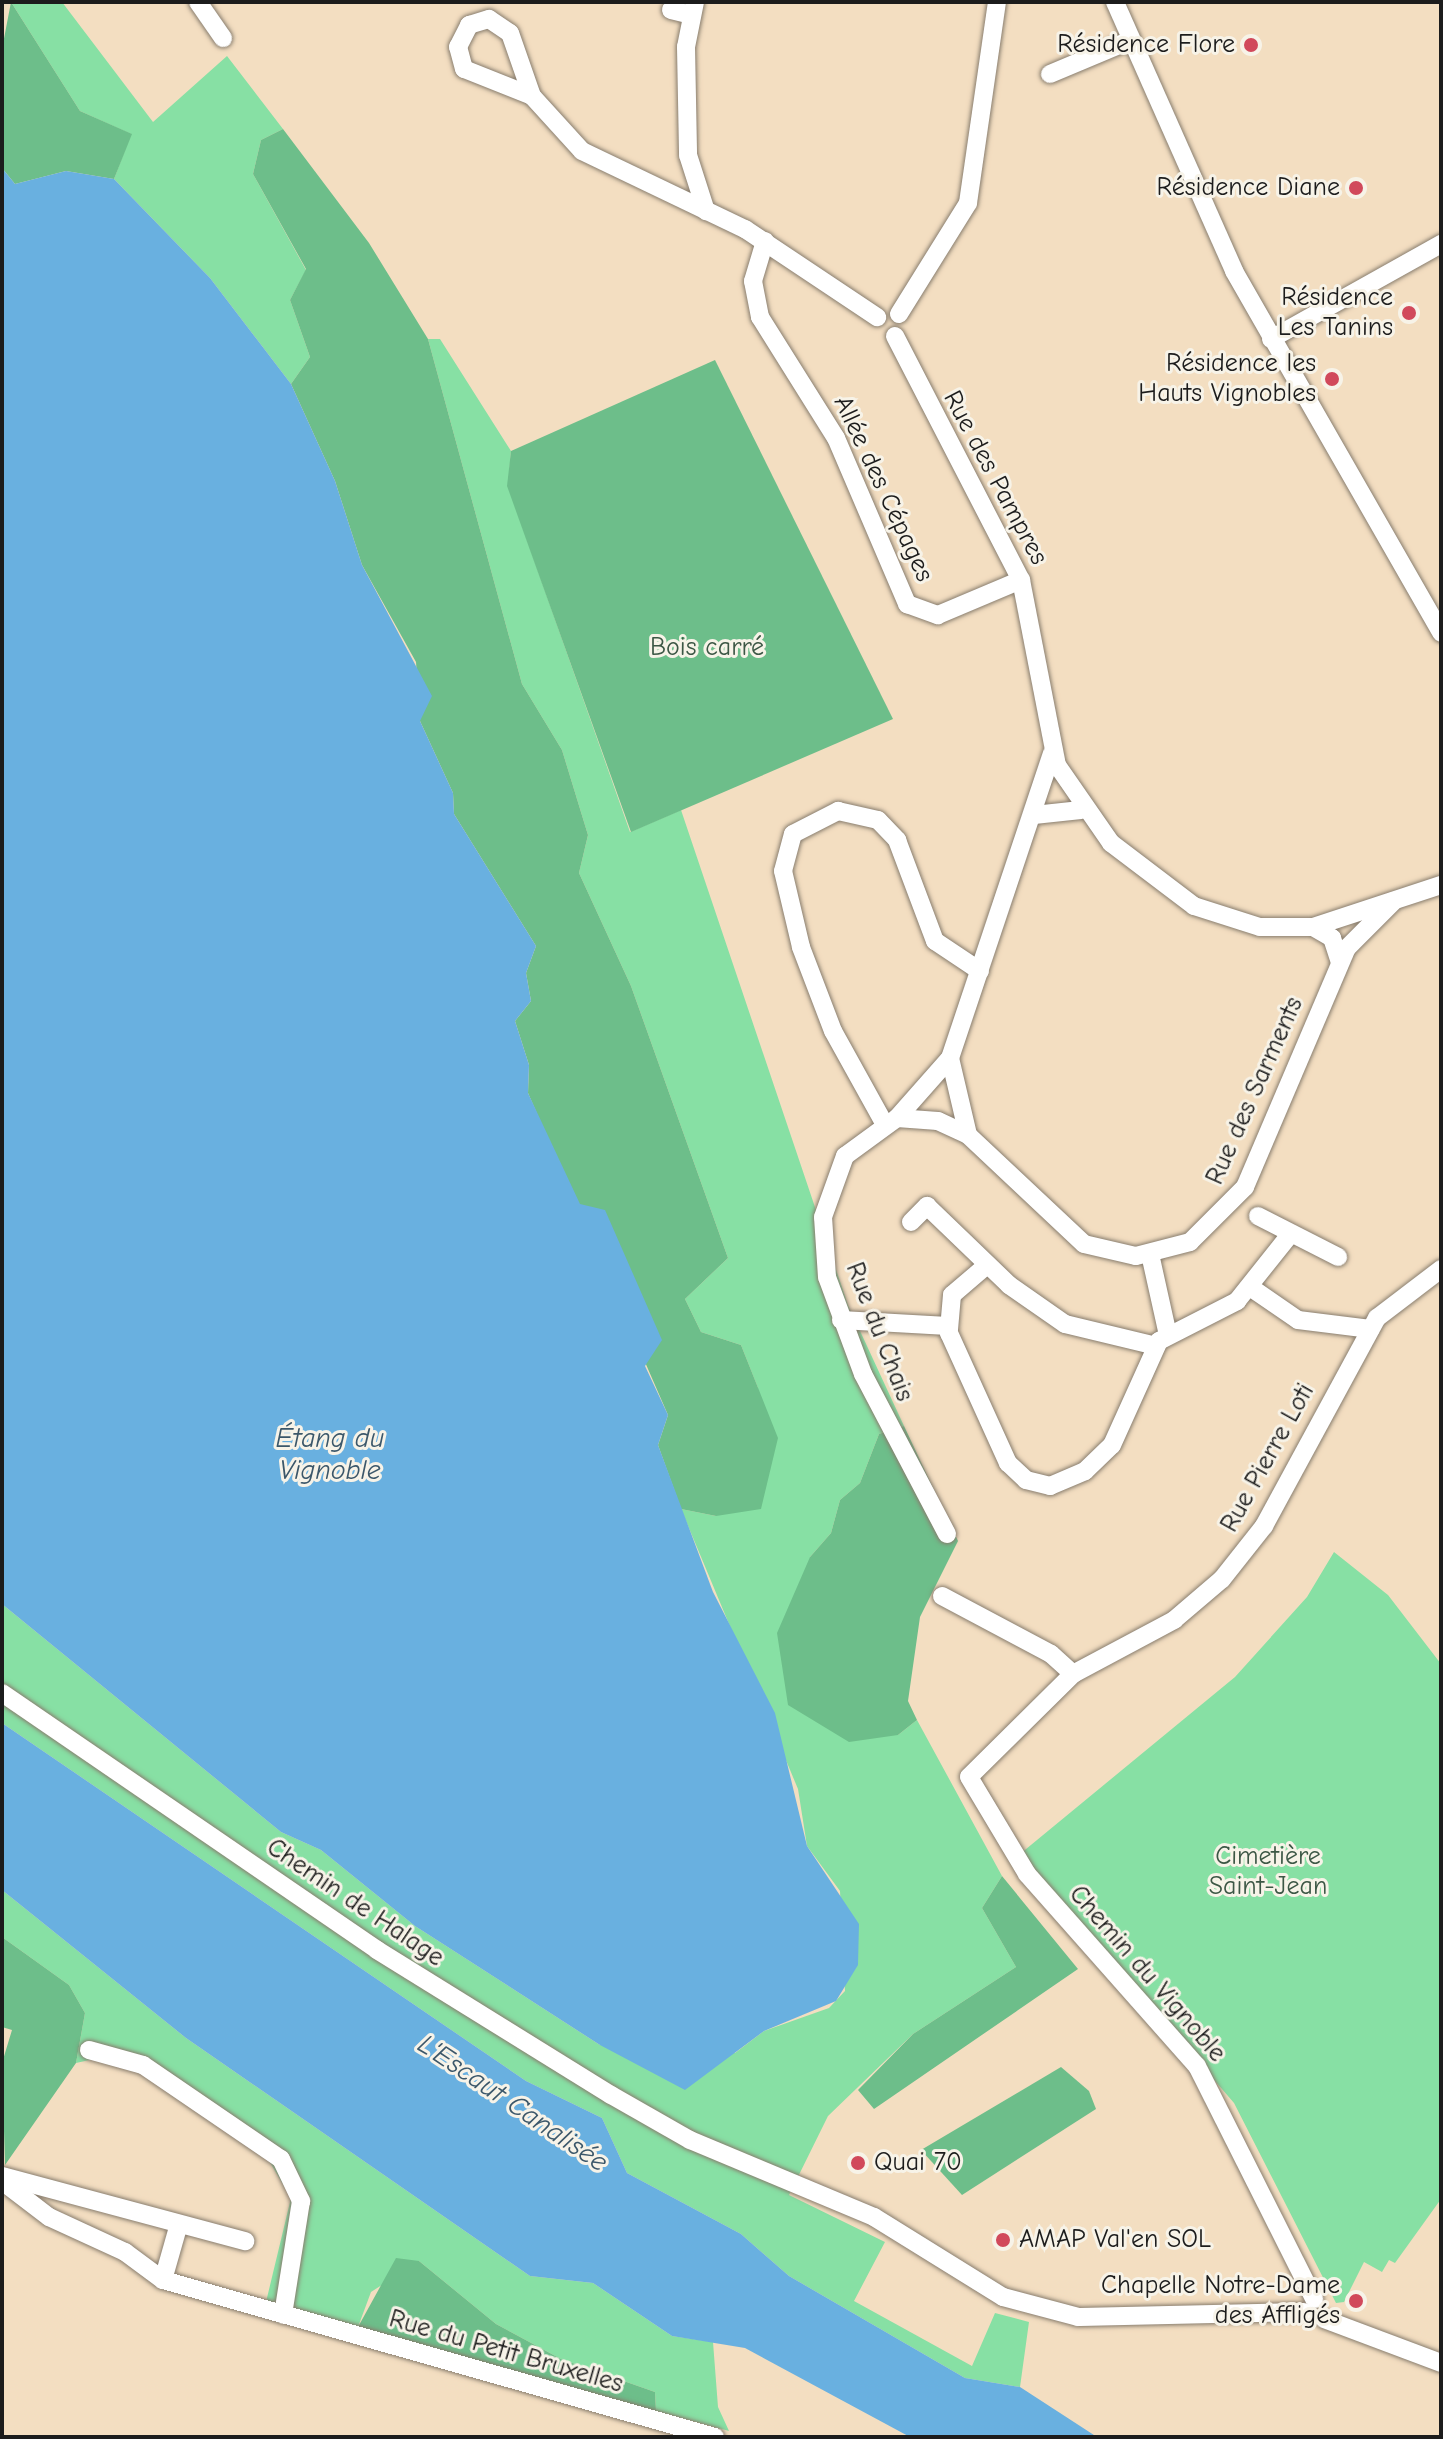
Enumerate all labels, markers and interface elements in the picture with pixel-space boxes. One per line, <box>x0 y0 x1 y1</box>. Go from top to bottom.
place label: Résidence Flore <box>1057 29 1235 61</box>
marker: Résidence Flore <box>1242 36 1260 54</box>
place label: Résidence Diane <box>1157 172 1340 204</box>
marker: Résidence Diane <box>1347 179 1365 197</box>
place label: Résidence Les Tanins <box>1278 282 1393 344</box>
marker: Résidence Les Tanins <box>1400 304 1418 322</box>
place label: Résidence les Hauts Vignobles <box>1138 348 1316 410</box>
marker: Résidence les Hauts Vignobles <box>1323 370 1341 388</box>
street label: Rue des Pampres <box>936 386 1054 570</box>
street label: Allée des Cépages <box>826 391 940 587</box>
park label: Bois carré <box>650 632 764 664</box>
street label: Rue des Sarments <box>1200 992 1310 1190</box>
street label: Rue du Chais <box>838 1258 920 1406</box>
street label: Rue Pierre Loti <box>1214 1378 1322 1538</box>
water label: Étang du Vignoble <box>276 1421 384 1487</box>
street label: Chemin de Halage <box>260 1832 450 1974</box>
park label: Cimetière Saint-Jean <box>1209 1841 1327 1902</box>
street label: Chemin du Vignoble <box>1062 1879 1232 2069</box>
water label: L'Escaut Canalisée <box>412 2027 614 2179</box>
place label: Quai 70 <box>874 2147 962 2179</box>
marker: Quai 70 <box>849 2154 867 2172</box>
place label: AMAP Val'en SOL <box>1019 2224 1211 2256</box>
marker: AMAP Val'en SOL <box>994 2231 1012 2249</box>
place label: Chapelle Notre-Dame des Affligés <box>1101 2270 1340 2332</box>
marker: Chapelle Notre-Dame des Affligés <box>1347 2292 1365 2310</box>
street label: Rue du Petit Bruxelles <box>385 2304 627 2400</box>

